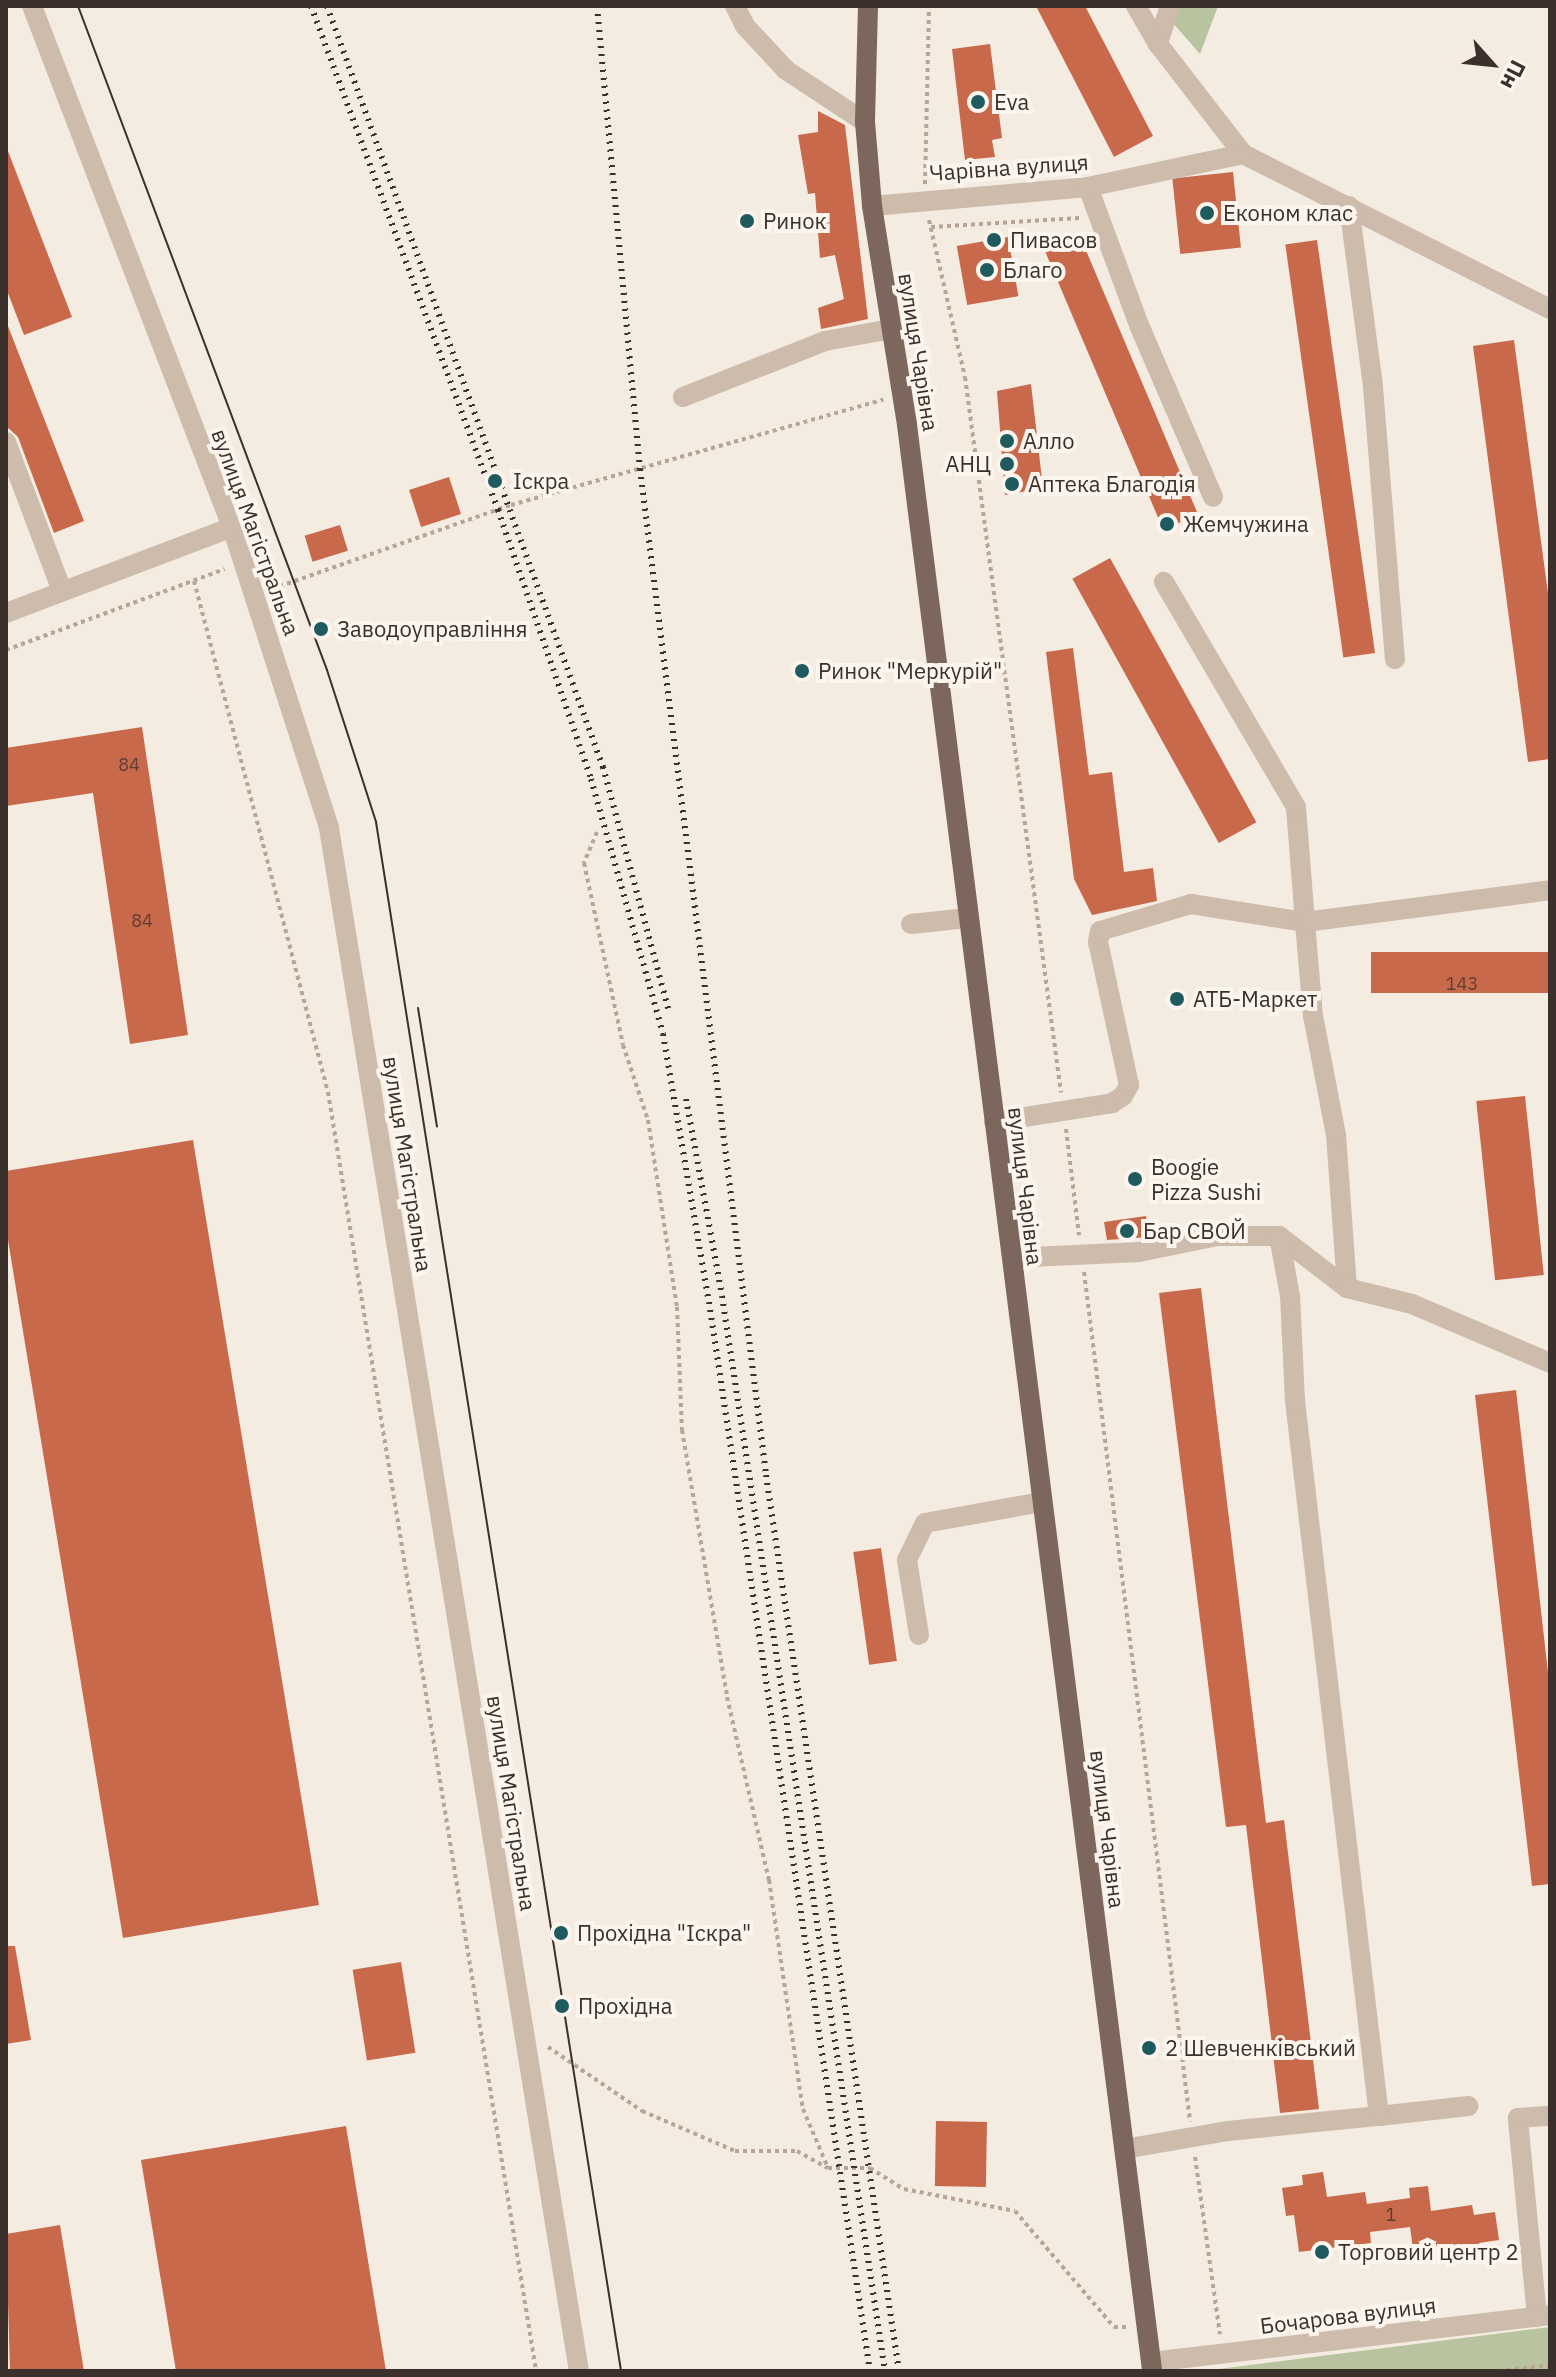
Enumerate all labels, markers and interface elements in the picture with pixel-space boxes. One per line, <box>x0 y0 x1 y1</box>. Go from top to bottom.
north arrow <box>1452 24 1532 104</box>
text: Пн <box>1494 56 1533 95</box>
place label: Eva <box>994 89 1029 115</box>
marker: Eva <box>969 93 987 111</box>
street label: Чарівна вулиця <box>929 148 1089 186</box>
place label: Економ клас <box>1223 200 1353 226</box>
marker: Економ клас <box>1198 204 1216 222</box>
place label: Ринок <box>763 208 827 234</box>
marker: Ринок <box>738 212 756 230</box>
place label: Пивасов <box>1010 227 1098 253</box>
marker: Пивасов <box>985 231 1003 249</box>
place label: Благо <box>1003 257 1063 283</box>
marker: Благо <box>978 261 996 279</box>
street label: вулиця Чарівна <box>893 271 945 433</box>
street label: вулиця Магістральна <box>206 425 306 639</box>
place label: Алло <box>1023 428 1075 454</box>
marker: Алло <box>998 432 1016 450</box>
place label: АНЦ <box>945 451 991 477</box>
marker: АНЦ <box>998 455 1016 473</box>
place label: Іскра <box>513 468 569 494</box>
marker: Іскра <box>484 470 506 492</box>
place label: Аптека Благодія <box>1028 471 1196 497</box>
marker: Аптека Благодія <box>1003 475 1021 493</box>
place label: Жемчужина <box>1183 511 1309 537</box>
marker: Жемчужина <box>1158 515 1176 533</box>
place label: Заводоуправління <box>337 616 528 642</box>
marker: Заводоуправління <box>312 620 330 638</box>
place label: Ринок "Меркурій" <box>818 658 1002 684</box>
marker: Ринок "Меркурій" <box>793 662 811 680</box>
house number: 84 <box>118 754 140 776</box>
house number: 84 <box>131 910 153 932</box>
house number: 143 <box>1446 973 1478 995</box>
place label: АТБ-Маркет <box>1193 986 1317 1012</box>
marker: АТБ-Маркет <box>1168 990 1186 1008</box>
street label: вулиця Магістральна <box>378 1054 438 1274</box>
street label: вулиця Чарівна <box>1003 1105 1049 1267</box>
place label: Boogie Pizza Sushi <box>1151 1153 1261 1204</box>
marker: Boogie Pizza Sushi <box>1126 1170 1144 1188</box>
place label: Бар СВОЙ <box>1143 1218 1246 1244</box>
marker: Бар СВОЙ <box>1118 1222 1136 1240</box>
street label: вулиця Магістральна <box>482 1693 542 1913</box>
street label: вулиця Чарівна <box>1085 1748 1131 1910</box>
place label: Прохідна "Іскра" <box>577 1920 751 1946</box>
marker: Прохідна "Іскра" <box>552 1924 570 1942</box>
place label: Прохідна <box>578 1993 673 2019</box>
marker: Прохідна <box>553 1997 571 2015</box>
place label: 2 Шевченківський <box>1165 2035 1356 2061</box>
marker: 2 Шевченківський <box>1140 2039 1158 2057</box>
house number: 1 <box>1386 2204 1396 2226</box>
place label: Торговий центр 2 <box>1338 2239 1519 2265</box>
marker: Торговий центр 2 <box>1313 2243 1331 2261</box>
street label: Бочарова вулиця <box>1258 2291 1438 2339</box>

